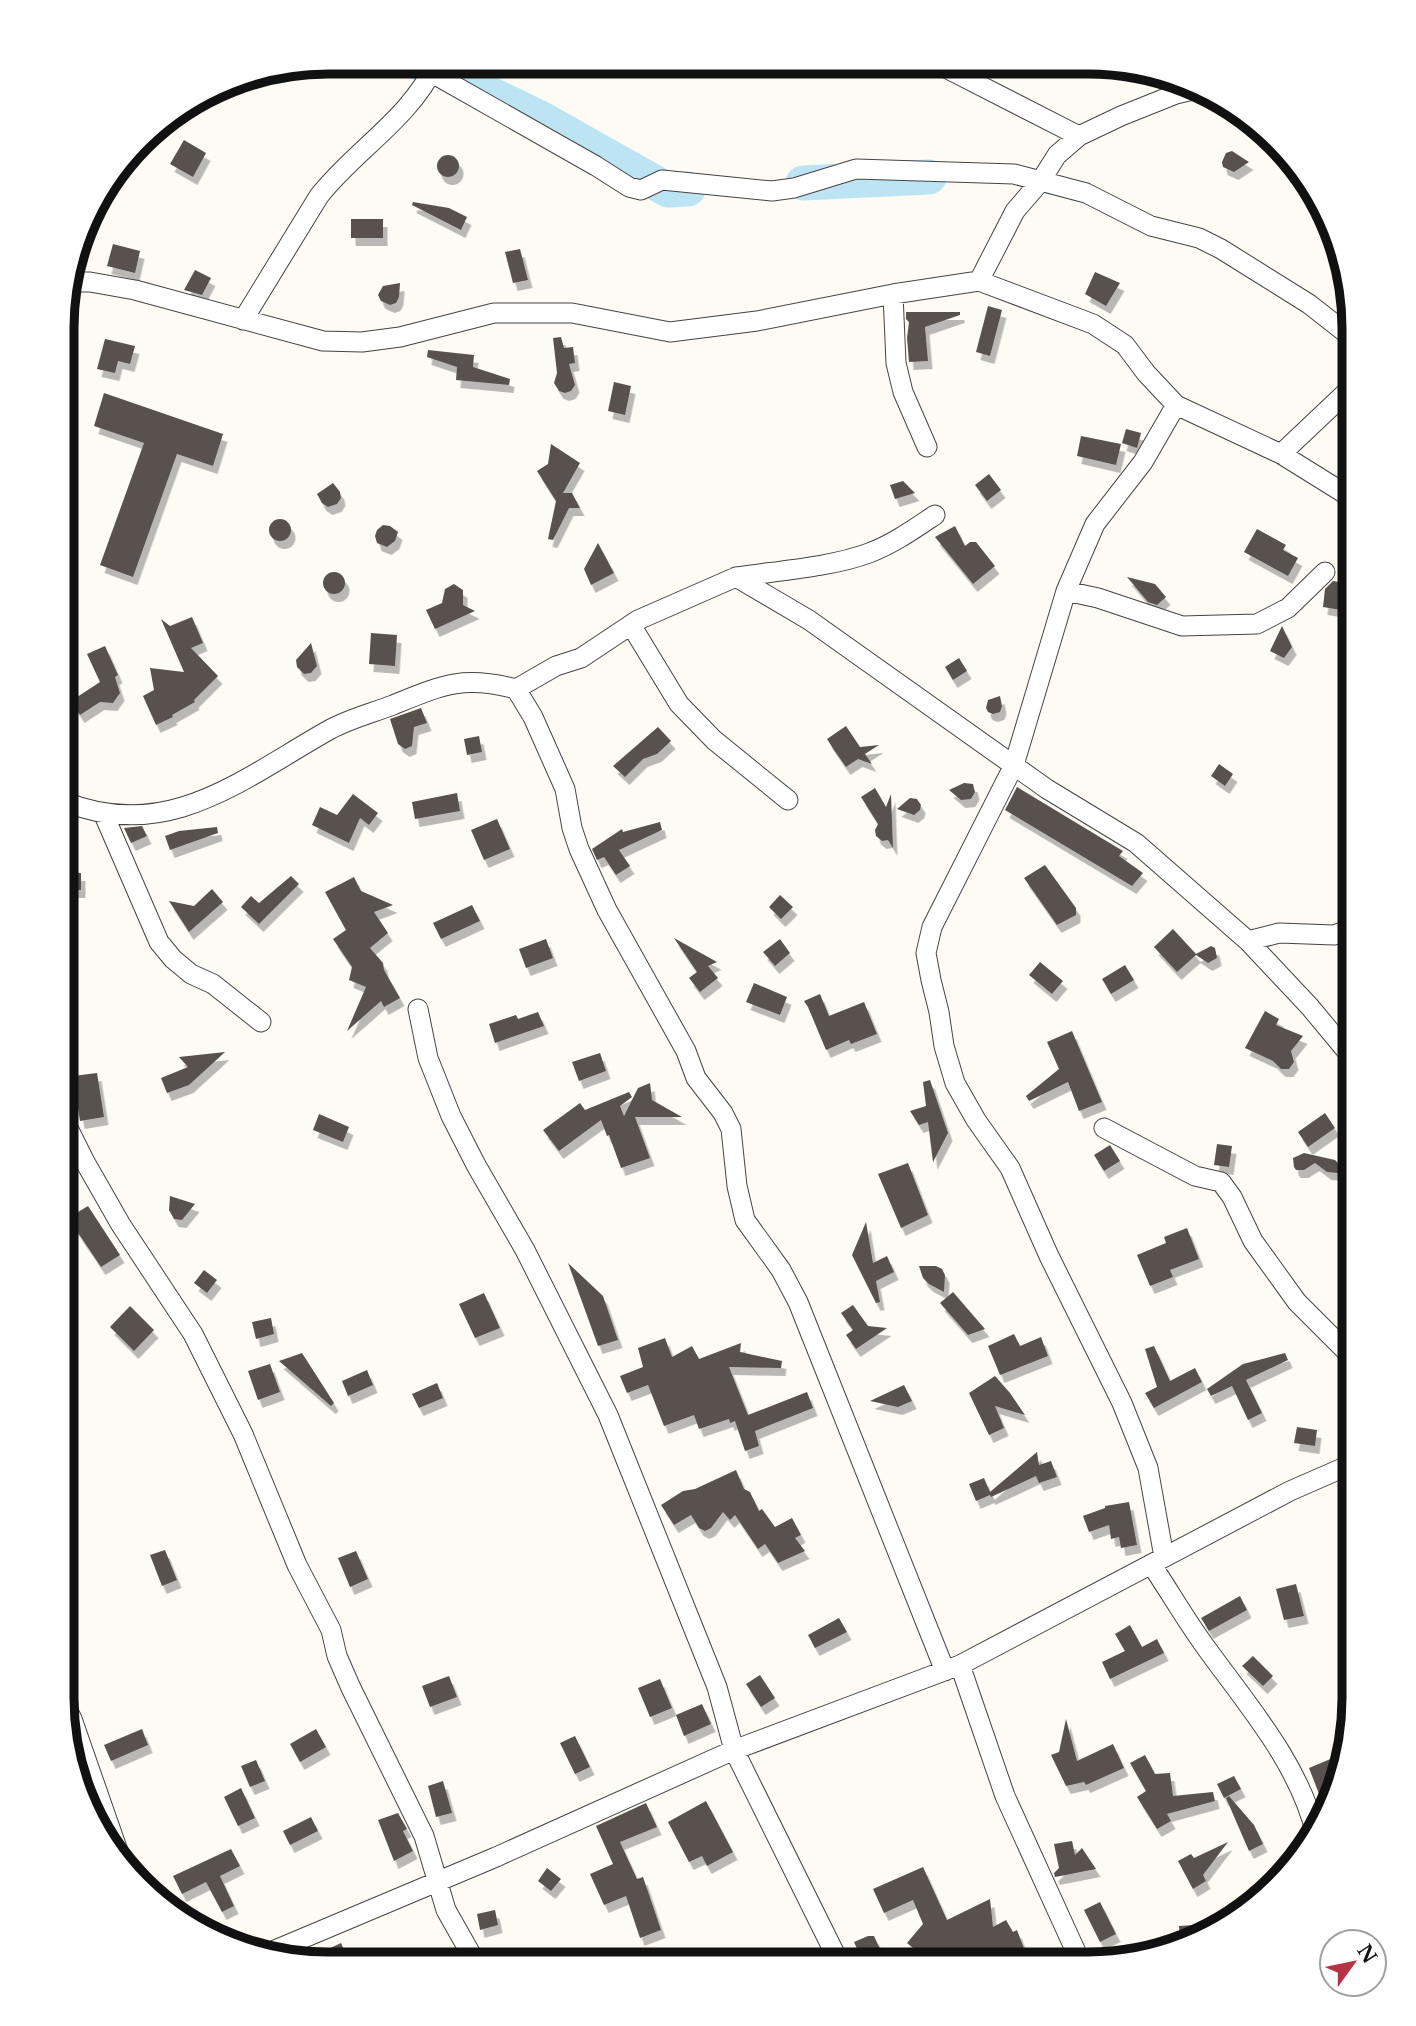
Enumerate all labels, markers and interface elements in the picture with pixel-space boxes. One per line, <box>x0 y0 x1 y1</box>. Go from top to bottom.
north arrow <box>1318 1928 1388 1998</box>
text: N <box>1352 1940 1381 1968</box>

